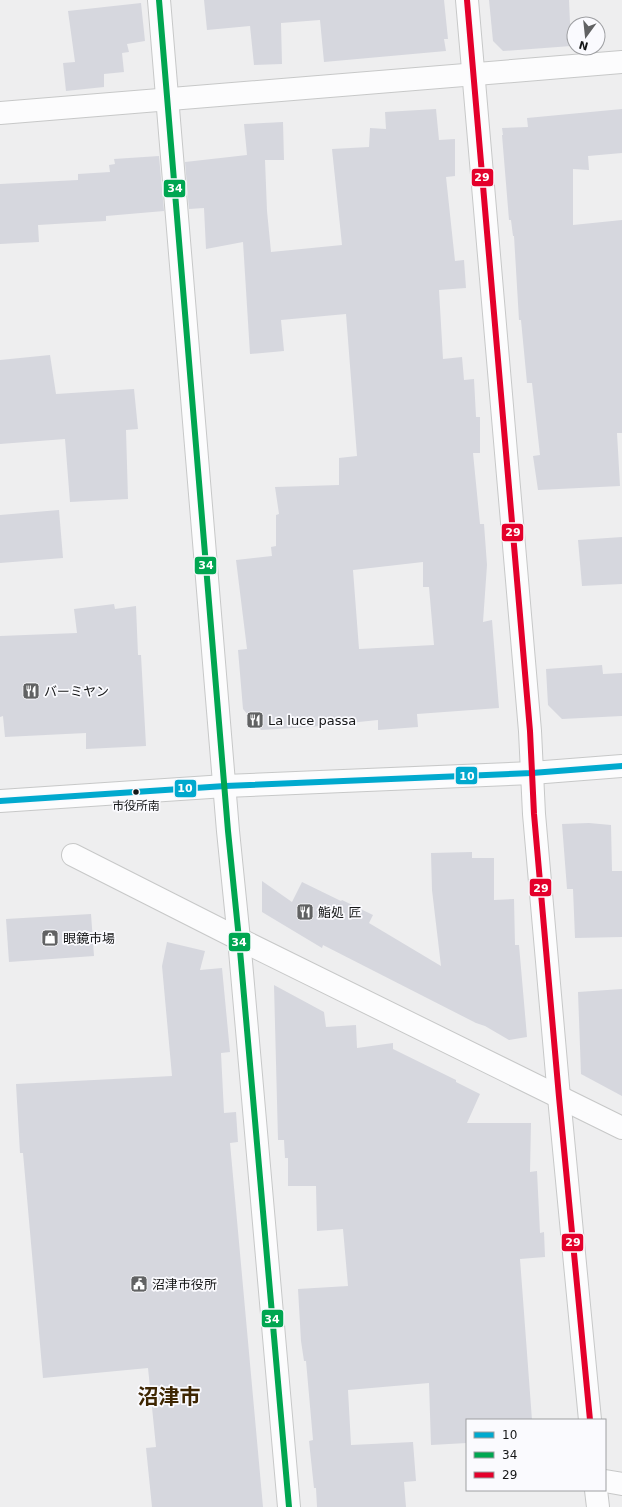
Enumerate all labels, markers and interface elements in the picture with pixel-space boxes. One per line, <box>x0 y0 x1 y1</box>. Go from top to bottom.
north arrow <box>566 16 606 56</box>
text: N <box>577 38 590 53</box>
line badge: 29 <box>471 168 494 187</box>
text: 29 <box>474 171 490 184</box>
line badge: 34 <box>163 179 186 198</box>
text: 34 <box>167 182 183 195</box>
line badge: 29 <box>501 523 524 542</box>
text: 29 <box>505 526 521 539</box>
line badge: 34 <box>194 556 217 575</box>
text: 34 <box>198 559 214 572</box>
restaurant icon: バーミヤン <box>21 681 41 701</box>
place label: バーミヤン <box>44 684 109 699</box>
restaurant icon: La luce passa <box>245 710 265 730</box>
place label: La luce passa <box>268 713 356 728</box>
line badge: 10 <box>455 766 478 785</box>
text: 10 <box>459 770 475 783</box>
line badge: 10 <box>174 779 197 798</box>
text: 10 <box>177 782 193 795</box>
marker: 市役所南 <box>131 787 141 797</box>
place label: 市役所南 <box>112 799 160 813</box>
line badge: 29 <box>529 878 552 897</box>
text: 29 <box>533 882 549 895</box>
restaurant icon: 鮨処 匠 <box>295 902 315 922</box>
place label: 鮨処 匠 <box>318 905 361 920</box>
shop icon: 眼鏡市場 <box>40 928 60 948</box>
place label: 眼鏡市場 <box>63 931 115 946</box>
line badge: 34 <box>228 932 251 952</box>
text: 34 <box>231 936 247 949</box>
line badge: 29 <box>561 1233 584 1252</box>
text: 29 <box>565 1236 581 1249</box>
public building icon: 沼津市役所 <box>129 1274 149 1294</box>
place label: 沼津市役所 <box>152 1277 217 1292</box>
line badge: 34 <box>261 1309 284 1328</box>
text: 34 <box>264 1313 280 1326</box>
district label: 沼津市 <box>138 1385 201 1409</box>
legend <box>466 1419 606 1491</box>
text: 10 <box>502 1428 517 1442</box>
text: 34 <box>502 1448 517 1462</box>
text: 29 <box>502 1468 517 1482</box>

